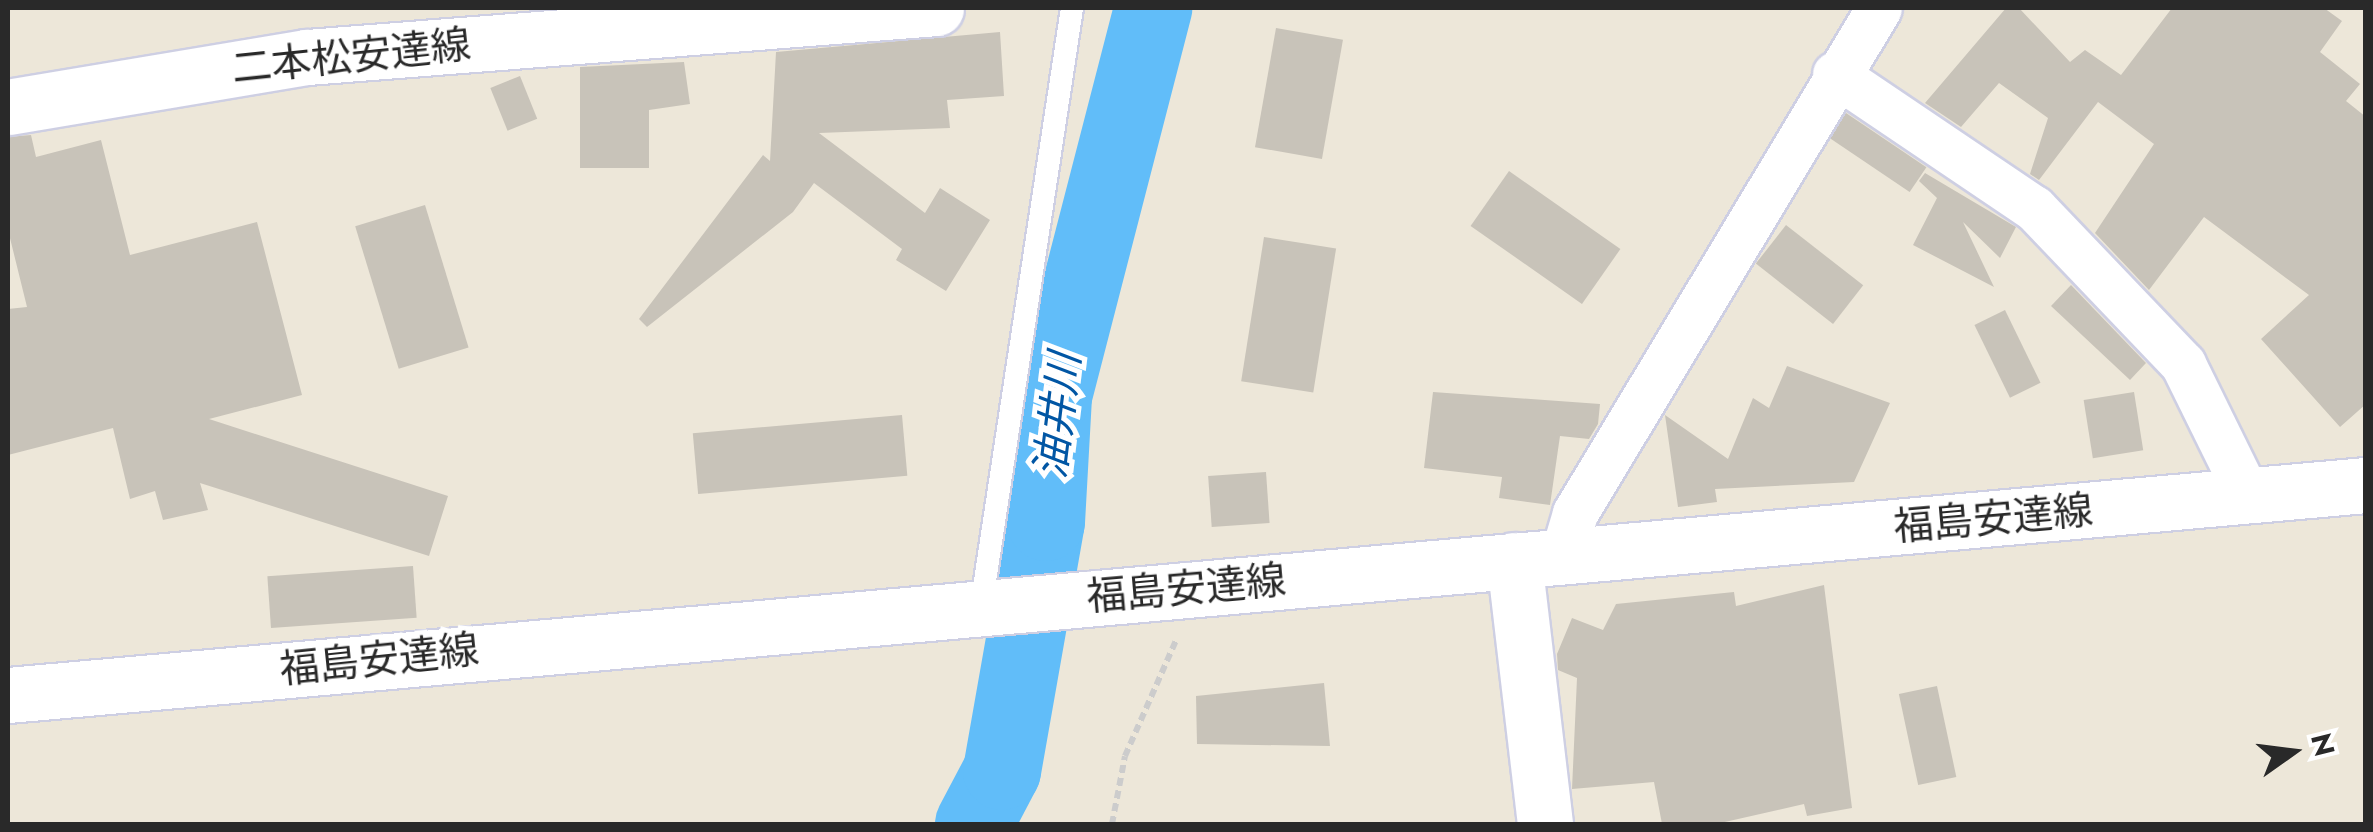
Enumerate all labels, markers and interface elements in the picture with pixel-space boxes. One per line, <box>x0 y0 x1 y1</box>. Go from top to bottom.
street label: 二本松安達線 <box>229 20 473 92</box>
water label: 油井川 <box>1025 350 1091 482</box>
street label: 福島安達線 <box>1891 485 2095 551</box>
street label: 福島安達線 <box>1084 555 1288 621</box>
street label: 福島安達線 <box>277 625 481 693</box>
north arrow <box>2243 702 2343 802</box>
text: N <box>2300 729 2345 760</box>

